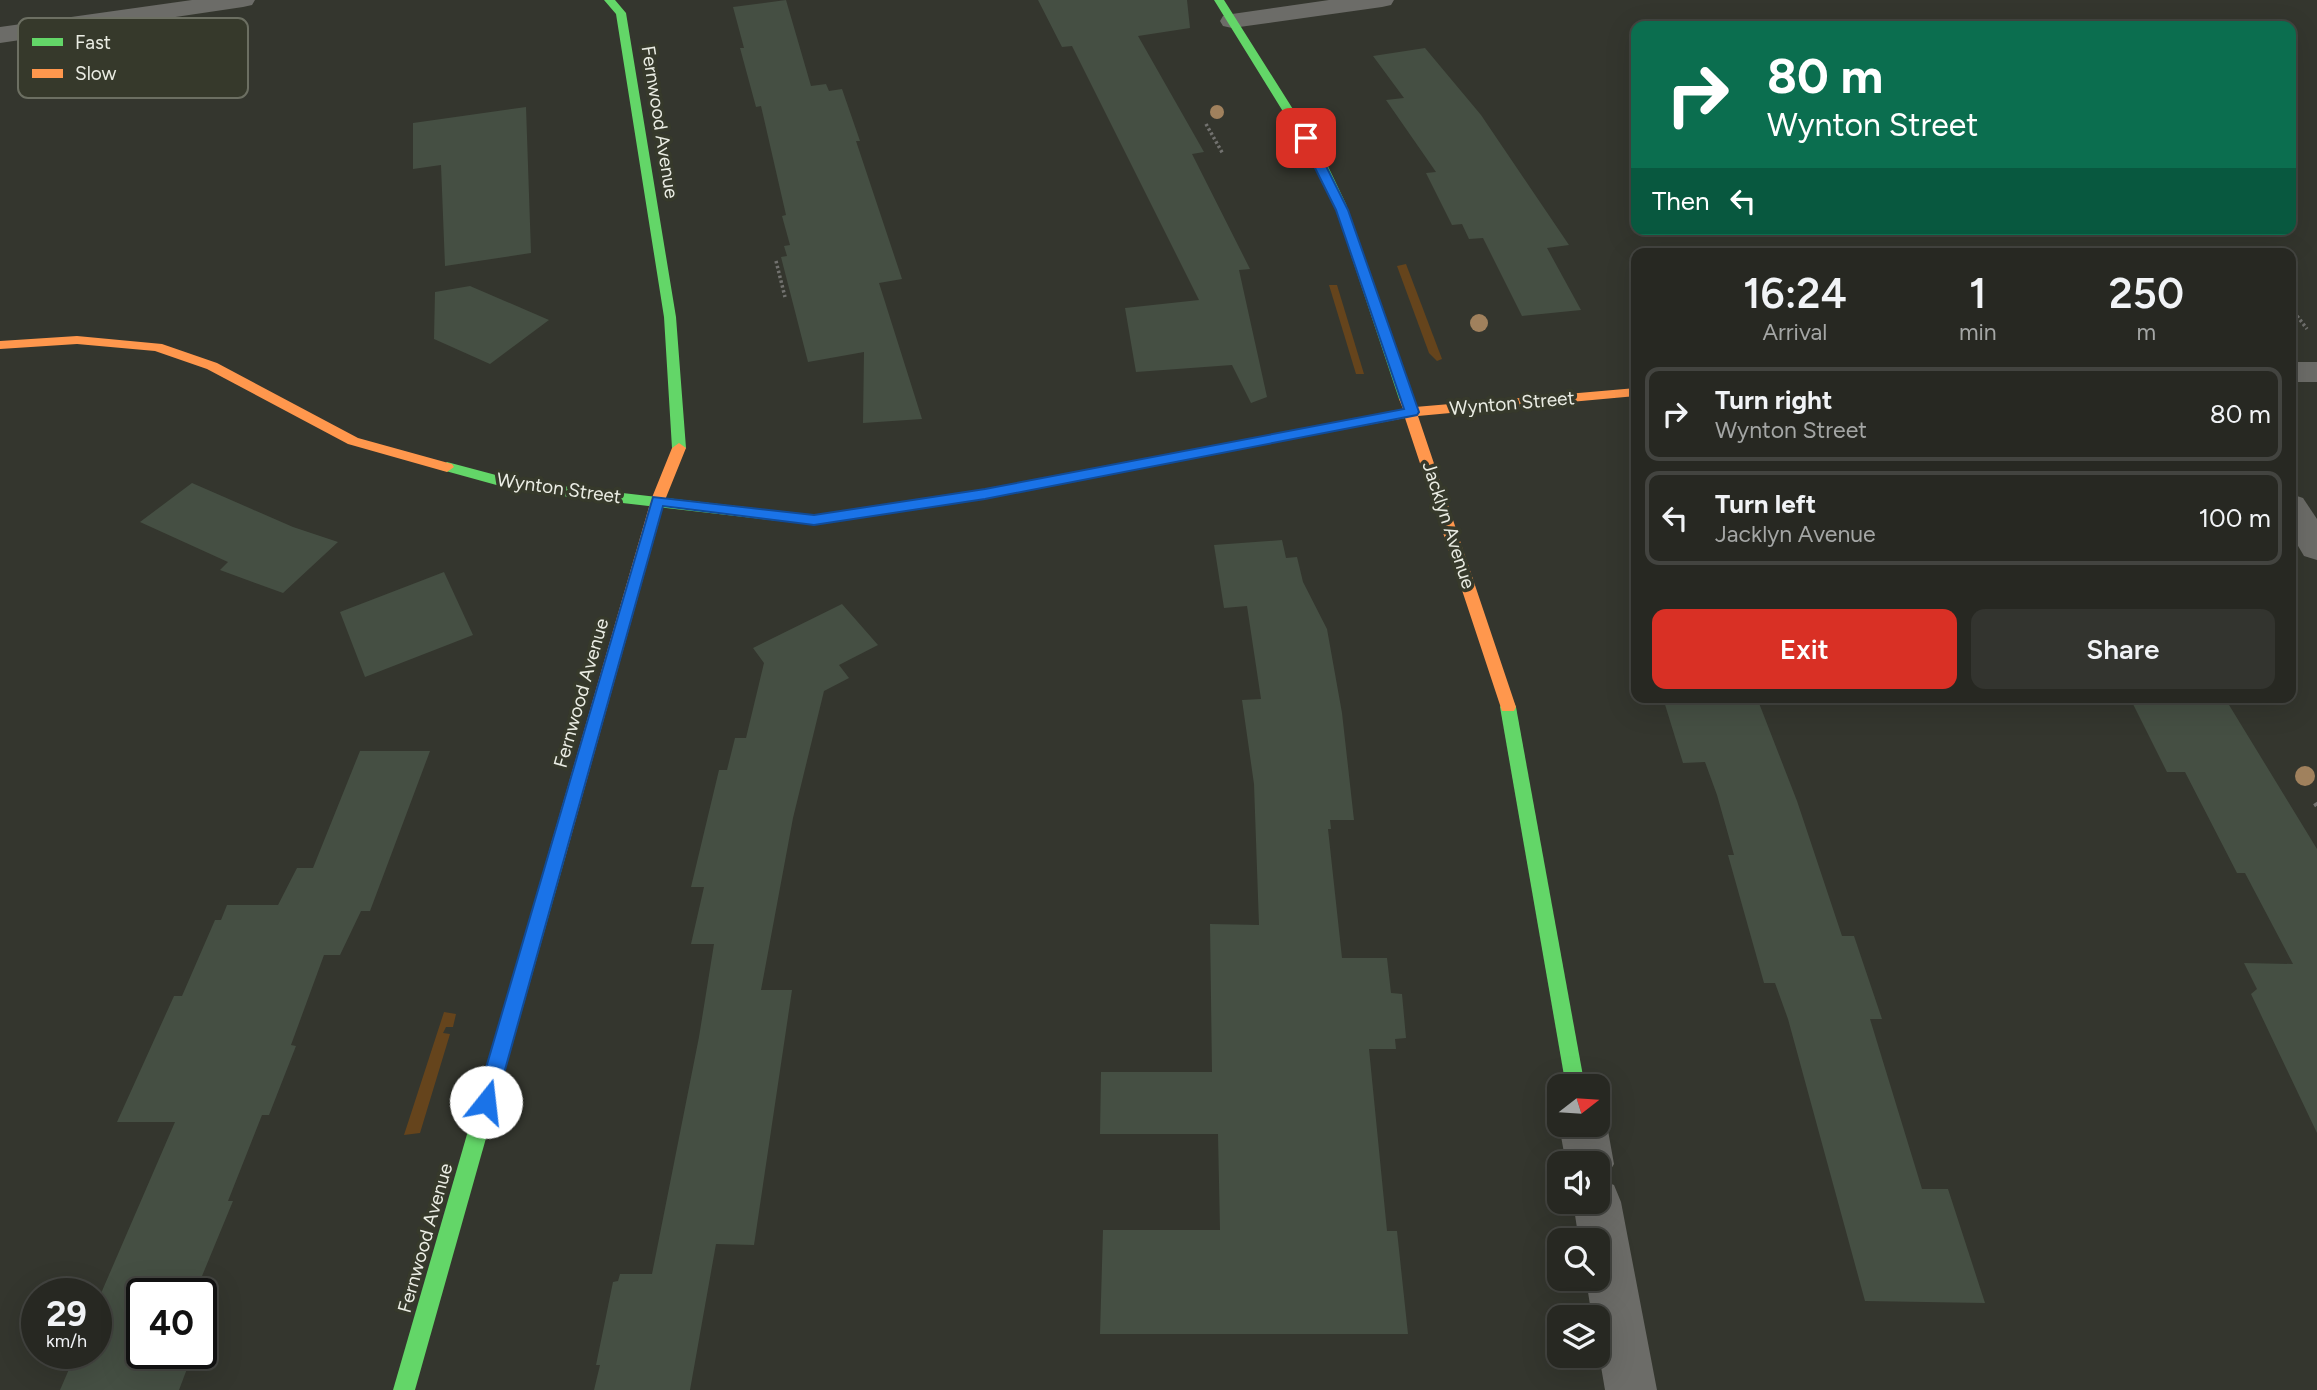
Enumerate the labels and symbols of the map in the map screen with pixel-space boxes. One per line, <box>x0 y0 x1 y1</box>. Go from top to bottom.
legend <box>18 18 248 98</box>
text: Fast <box>75 31 111 54</box>
street label: Fernwood Avenue <box>637 44 683 200</box>
text: Slow <box>75 62 117 85</box>
pin <box>1276 108 1336 168</box>
street label: Wynton Street <box>1448 386 1576 420</box>
street label: Jacklyn Avenue <box>1418 458 1480 592</box>
street label: Wynton Street <box>495 468 623 508</box>
street label: Fernwood Avenue <box>549 616 613 770</box>
position arrow <box>449 1065 523 1139</box>
north arrow <box>1547 1074 1610 1138</box>
street label: Fernwood Avenue <box>393 1161 457 1315</box>
speed limit sign: 40 <box>126 1278 217 1369</box>

